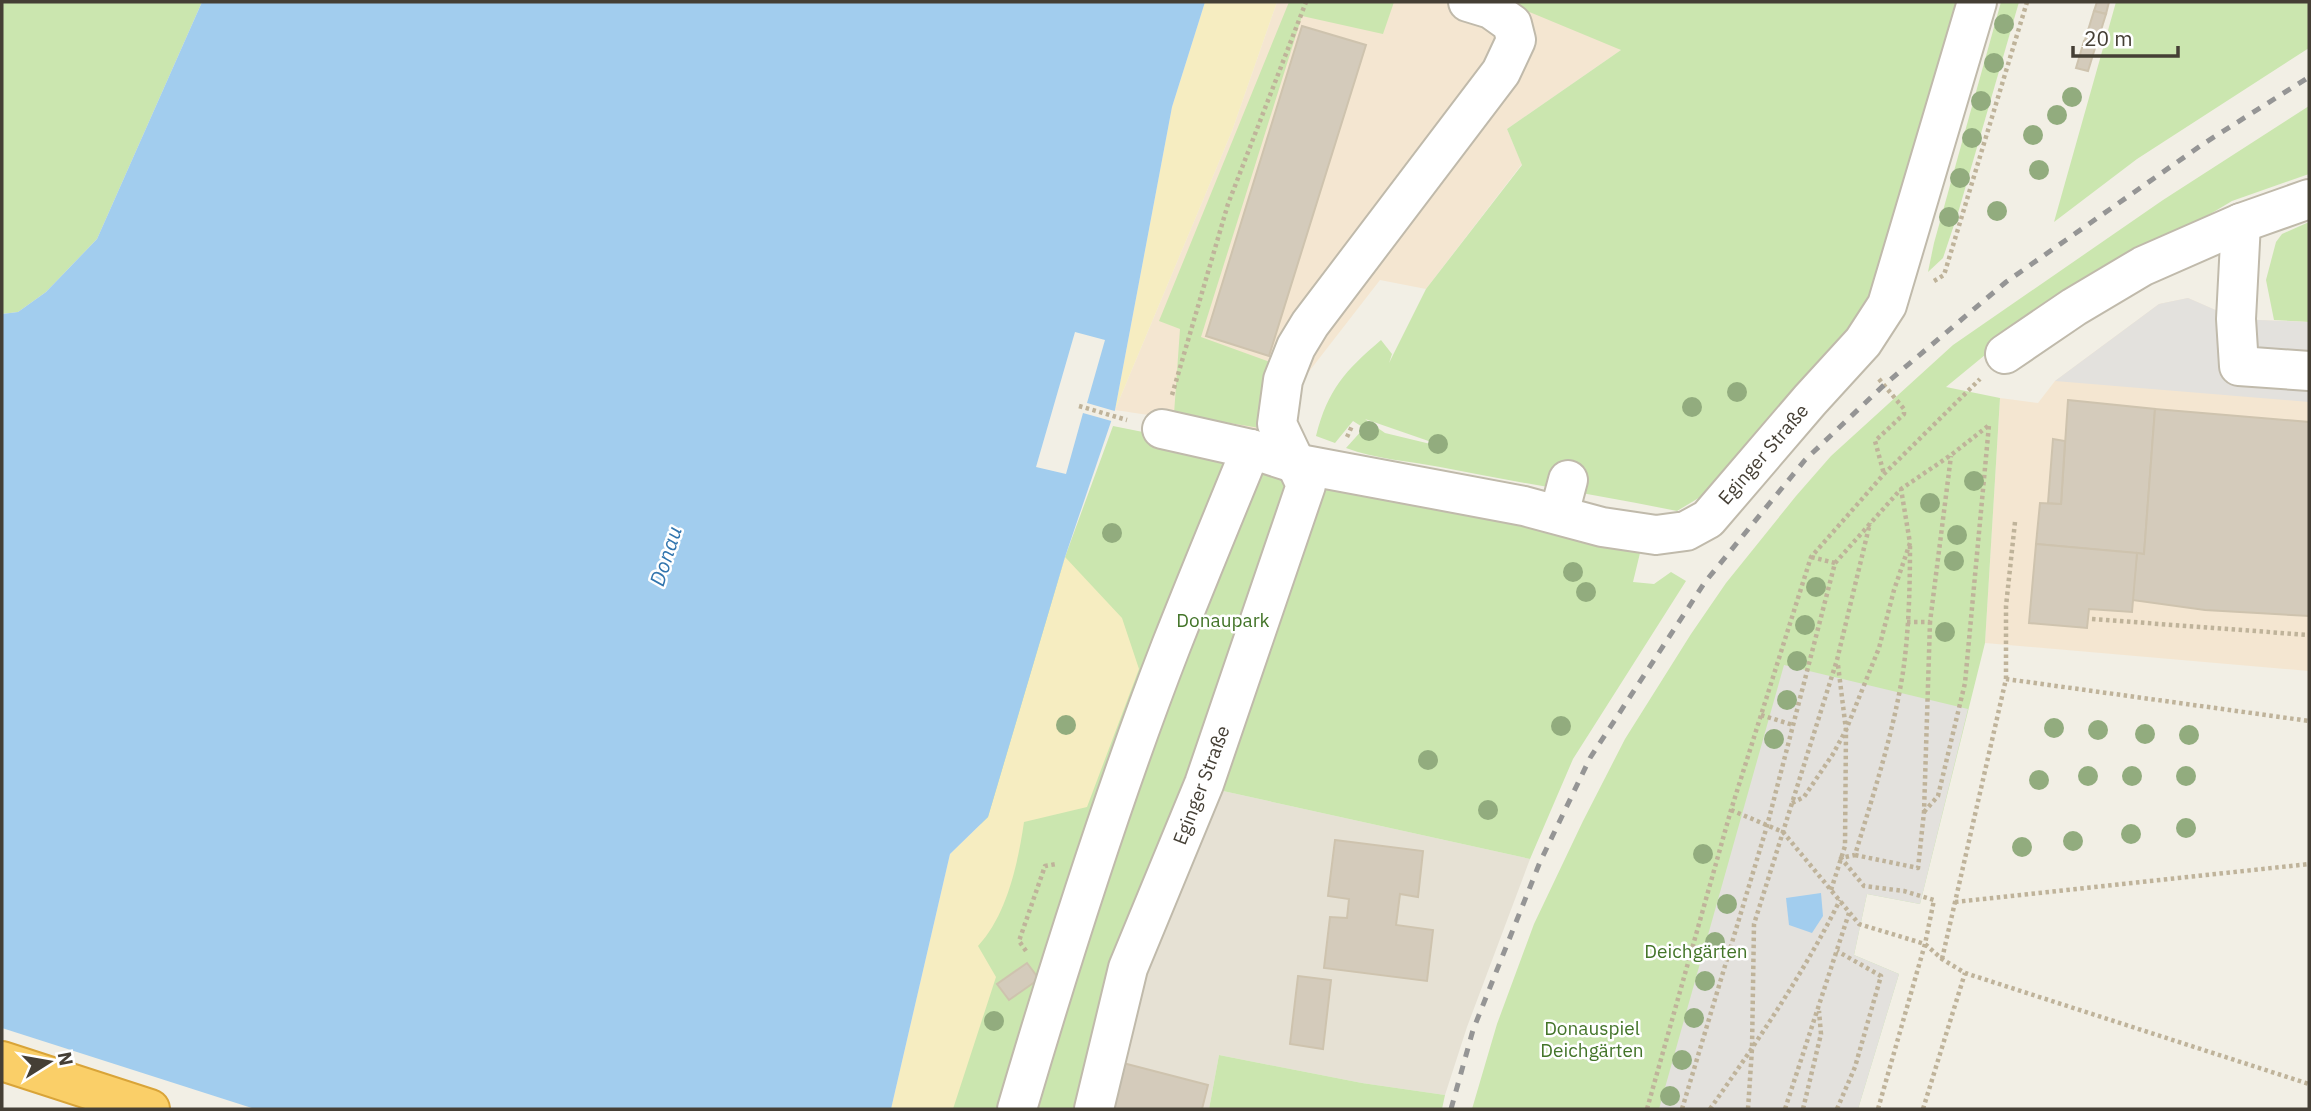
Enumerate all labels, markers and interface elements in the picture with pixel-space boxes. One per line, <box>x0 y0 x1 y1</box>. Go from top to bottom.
scale bar <box>2073 14 2178 58</box>
text: 20 m <box>2084 24 2133 52</box>
street label: Eginger Straße <box>1713 399 1813 509</box>
water label: Donau <box>642 523 688 589</box>
park label: Donaupark <box>1176 608 1270 632</box>
street label: Eginger Straße <box>1167 722 1235 848</box>
park label: Deichgärten <box>1644 939 1748 963</box>
park label: Donauspiel Deichgärten <box>1540 1016 1644 1062</box>
north arrow <box>14 1027 84 1097</box>
text: N <box>53 1050 79 1068</box>

